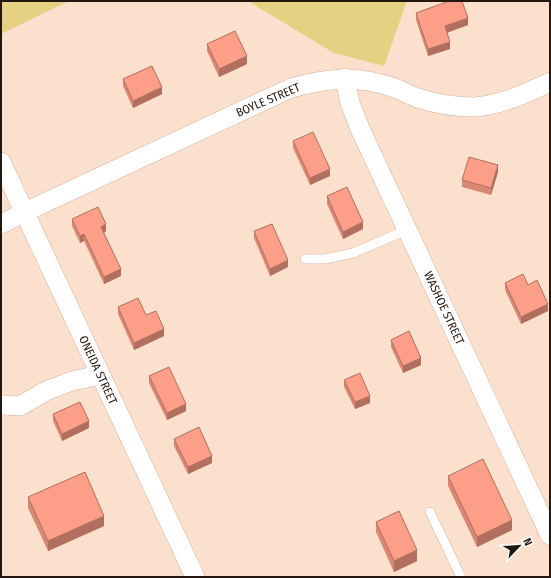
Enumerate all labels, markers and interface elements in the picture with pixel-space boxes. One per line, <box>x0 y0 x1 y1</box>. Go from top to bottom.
street label: BOYLE STREET <box>234 80 302 120</box>
street label: WASHOE STREET <box>421 269 467 347</box>
street label: ONEIDA STREET <box>76 333 120 407</box>
north arrow <box>499 526 539 566</box>
text: N <box>520 536 535 548</box>

